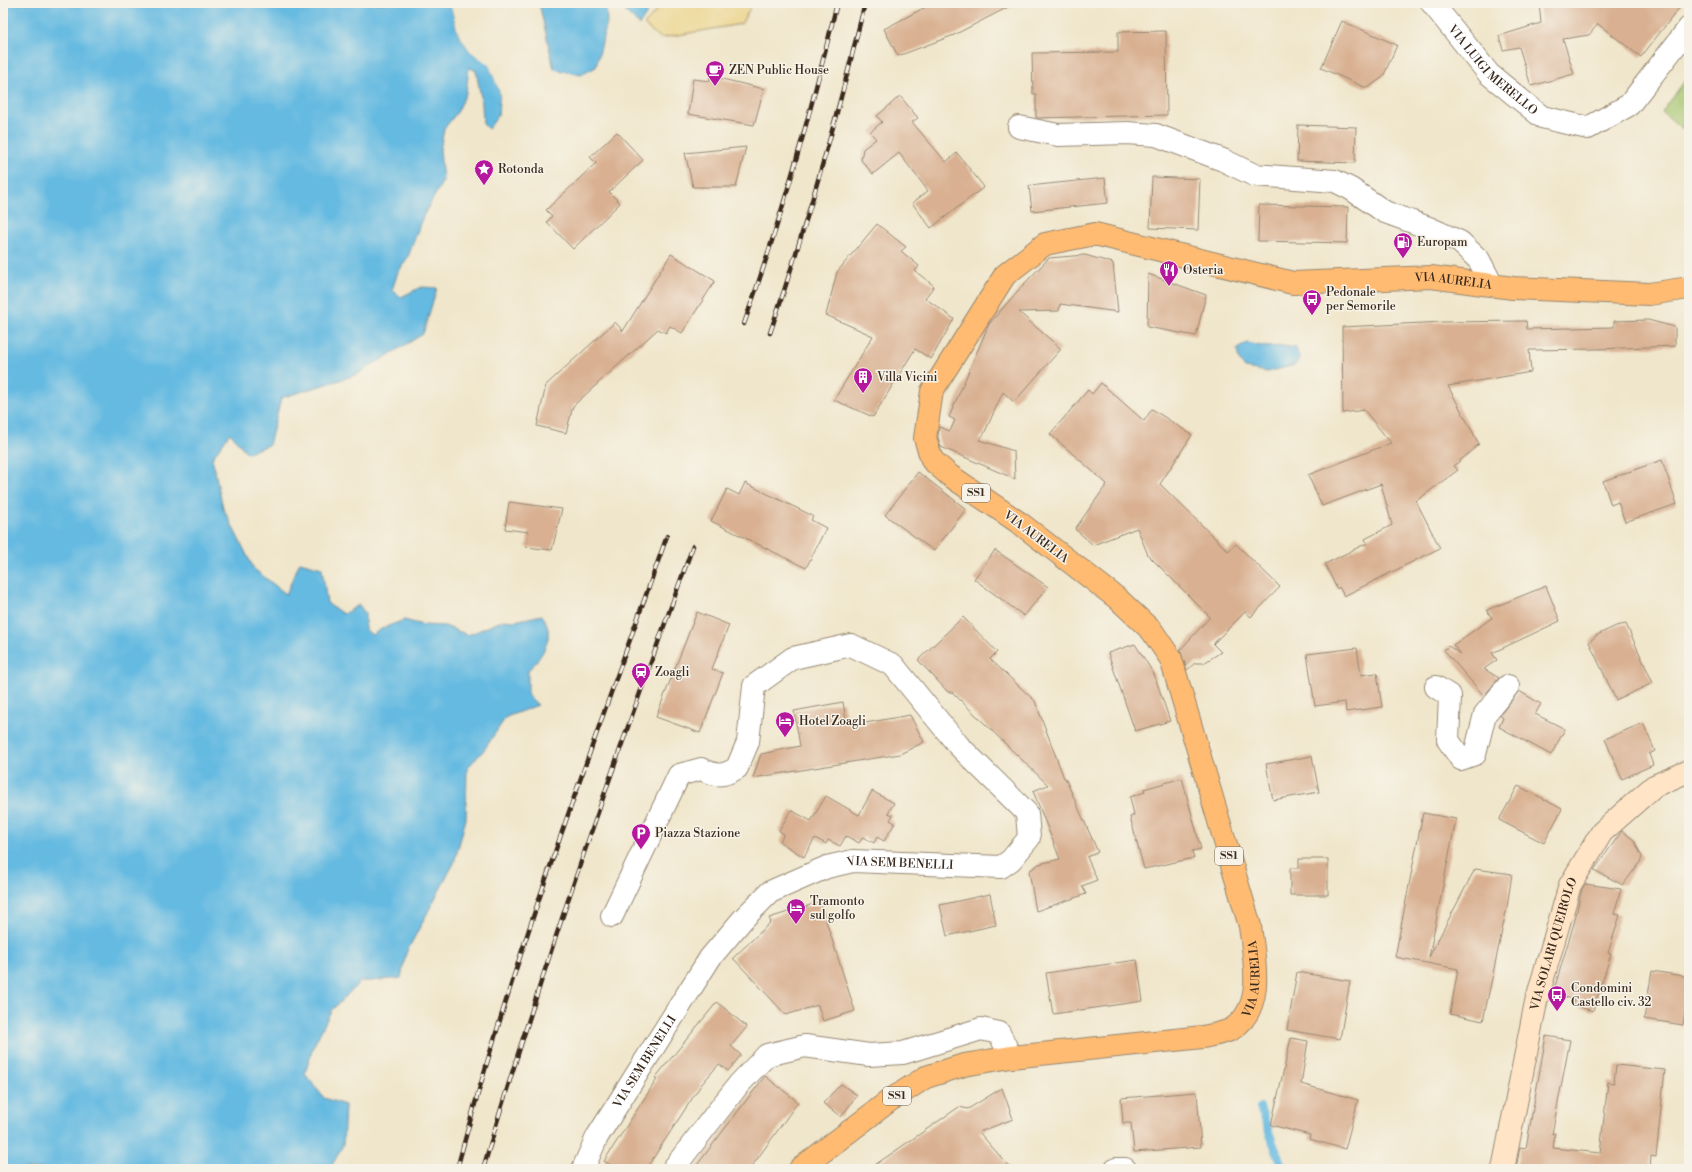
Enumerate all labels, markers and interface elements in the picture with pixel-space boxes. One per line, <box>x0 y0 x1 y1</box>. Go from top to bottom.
street label: VIA LUIGI MERELLO <box>1444 21 1541 118</box>
cafe icon: ZEN Public House <box>704 59 726 87</box>
place label: ZEN Public House <box>729 63 829 78</box>
place icon: Rotonda <box>473 158 495 186</box>
place label: Rotonda <box>498 162 545 177</box>
fuel station icon: Europam <box>1392 231 1414 259</box>
place label: Europam <box>1417 235 1468 250</box>
restaurant icon: Osteria <box>1158 259 1180 287</box>
place label: Osteria <box>1183 263 1224 278</box>
street label: VIA AURELIA <box>1413 269 1494 293</box>
place label: Pedonale per Semorile <box>1326 285 1396 314</box>
bus stop icon: Pedonale per Semorile <box>1301 288 1323 316</box>
building icon: Villa Vicini <box>852 366 874 394</box>
place label: Villa Vicini <box>876 370 938 385</box>
road number: SS1 <box>962 484 990 502</box>
street label: VIA AURELIA <box>1000 507 1072 567</box>
station icon: Zoagli <box>630 661 652 689</box>
place label: Zoagli <box>655 665 689 680</box>
hotel icon: Hotel Zoagli <box>774 710 796 738</box>
place label: Hotel Zoagli <box>799 714 866 729</box>
parking icon: Piazza Stazione <box>630 822 652 850</box>
place label: Piazza Stazione <box>655 826 740 841</box>
road number: SS1 <box>1215 847 1243 865</box>
street label: VIA SEM BENELLI <box>844 853 954 873</box>
street label: VIA SOLARI QUEIROLO <box>1527 874 1580 1012</box>
place label: Tramonto sul golfo <box>810 894 865 923</box>
hotel icon: Tramonto sul golfo <box>785 897 807 925</box>
street label: VIA AURELIA <box>1238 939 1263 1021</box>
place label: Condomini Castello civ. 32 <box>1571 981 1652 1010</box>
bus stop icon: Condomini Castello civ. 32 <box>1546 984 1568 1012</box>
street label: VIA SEM BENELLI <box>609 1012 680 1112</box>
road number: SS1 <box>883 1087 911 1105</box>

